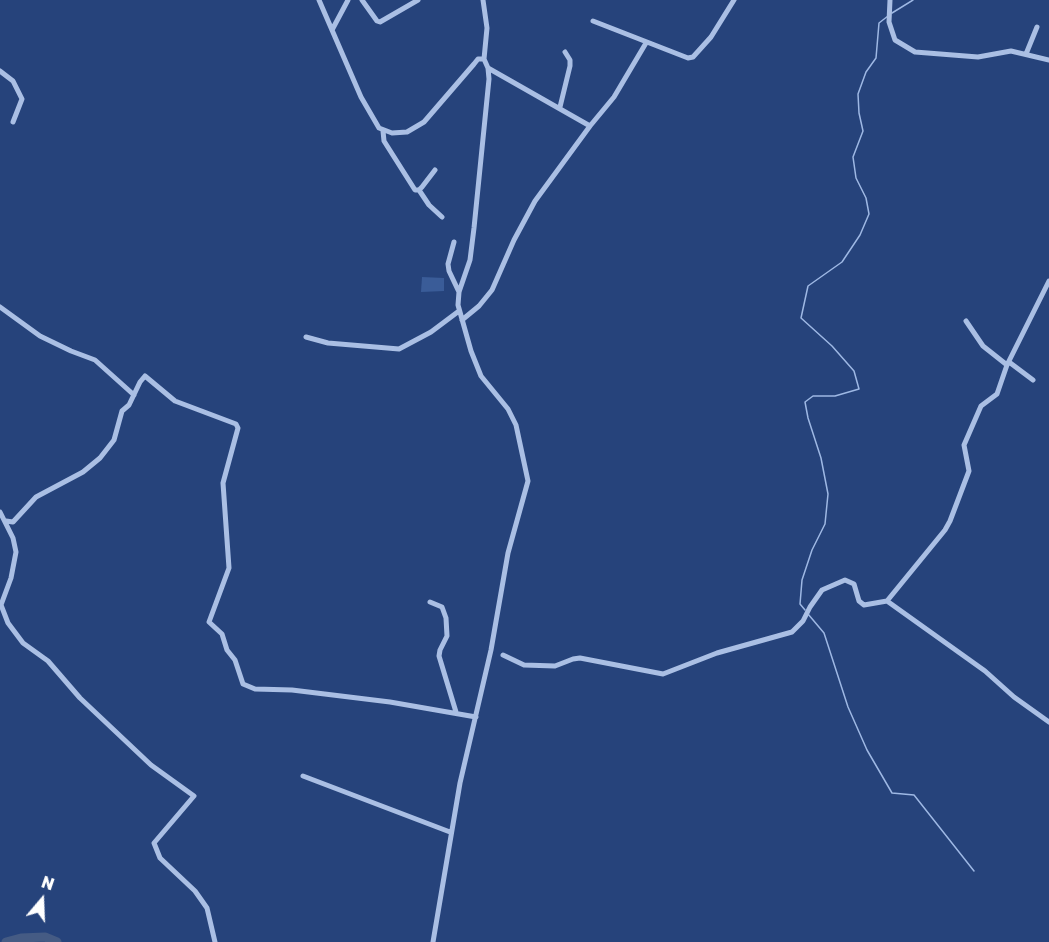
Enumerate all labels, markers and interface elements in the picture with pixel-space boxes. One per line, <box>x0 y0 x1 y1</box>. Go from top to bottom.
north arrow <box>12 870 72 930</box>
text: N <box>39 872 57 894</box>

